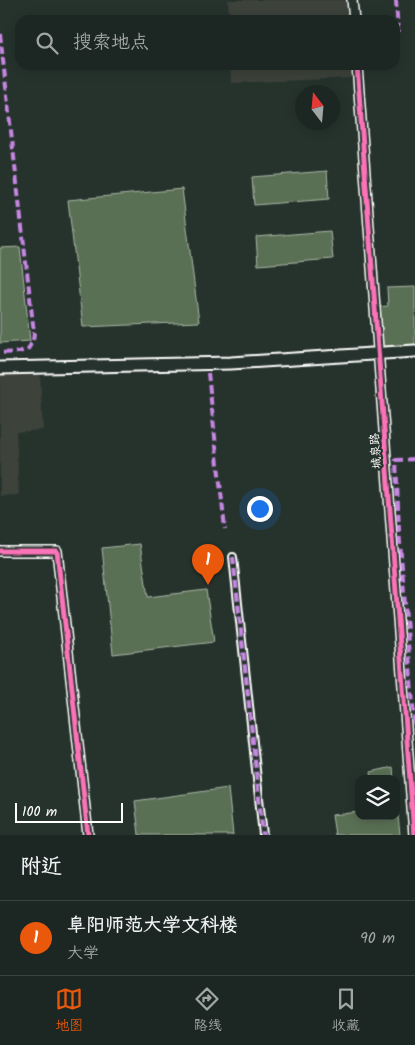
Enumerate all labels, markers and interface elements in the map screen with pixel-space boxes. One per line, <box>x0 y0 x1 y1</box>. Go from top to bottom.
search box <box>15 15 400 70</box>
text: 搜索地点 <box>73 28 149 58</box>
icon: search <box>33 29 61 57</box>
north arrow <box>295 85 340 130</box>
street label: 城泉路 <box>365 432 387 470</box>
your location <box>247 496 273 522</box>
pin: 1 <box>192 544 224 585</box>
map controls <box>355 775 400 820</box>
button: layers <box>355 775 400 820</box>
scale bar <box>15 800 122 823</box>
text: 100 m <box>22 801 57 823</box>
text: 附近 <box>20 851 62 884</box>
text: 阜阳师范大学文科楼 <box>67 911 238 941</box>
text: 1 <box>34 926 38 951</box>
text: 90 m <box>360 926 395 951</box>
text: 大学 <box>67 941 99 966</box>
tab: 地图 <box>55 985 83 1037</box>
tab: 路线 <box>193 985 221 1037</box>
tab: 收藏 <box>332 985 360 1037</box>

